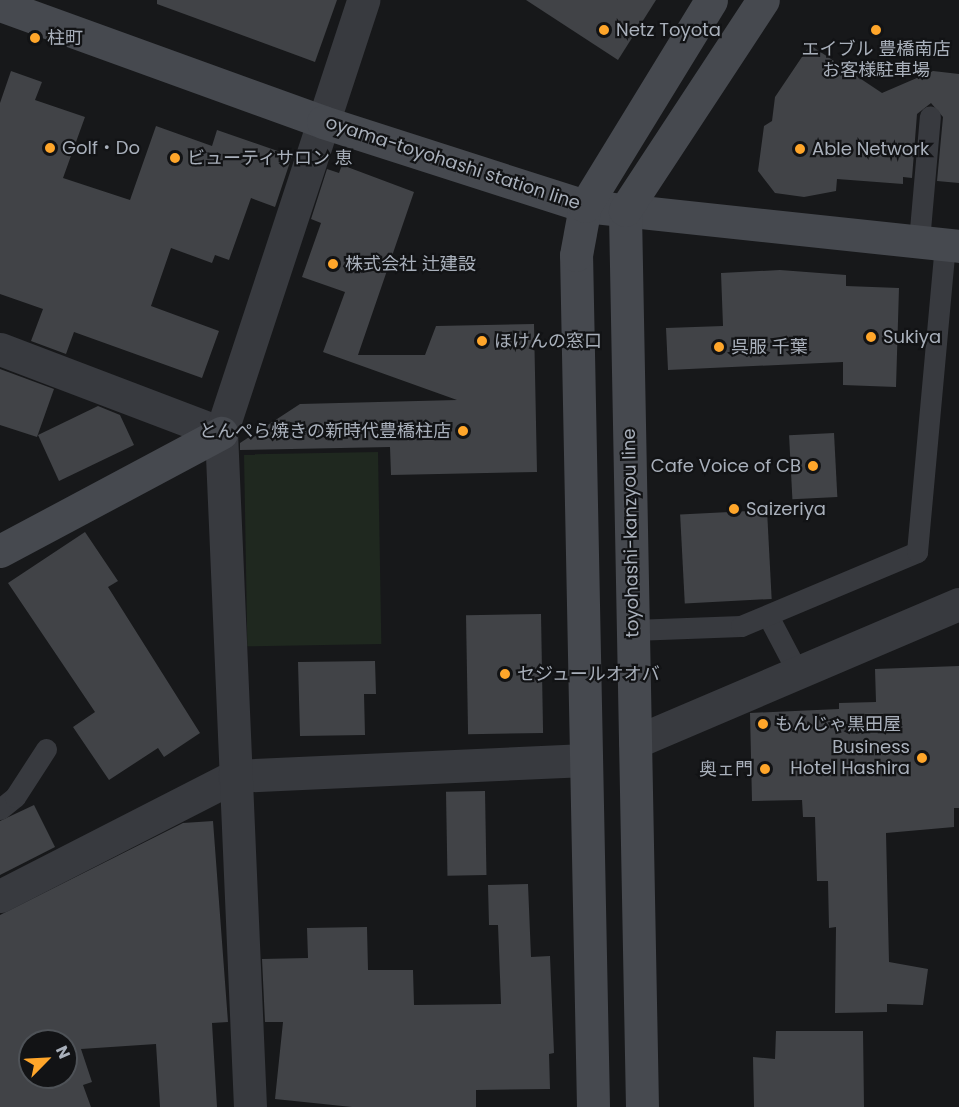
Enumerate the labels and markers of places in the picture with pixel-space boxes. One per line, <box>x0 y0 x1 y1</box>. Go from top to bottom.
place label: Netz Toyota <box>616 19 721 41</box>
marker: Netz Toyota <box>597 23 611 37</box>
marker: エイブル 豊橋南店 お客様駐車場 <box>869 23 883 37</box>
place label: 柱町 <box>47 27 83 49</box>
marker: 柱町 <box>28 31 42 45</box>
place label: エイブル 豊橋南店 お客様駐車場 <box>802 39 950 82</box>
place label: Golf・Do <box>62 137 140 159</box>
place label: Able Network <box>812 138 929 160</box>
marker: Golf・Do <box>43 141 57 155</box>
marker: Able Network <box>793 142 807 156</box>
place label: ビューティサロン 恵 <box>187 147 354 169</box>
marker: ビューティサロン 恵 <box>168 151 182 165</box>
place label: 株式会社 辻建設 <box>345 253 476 275</box>
marker: 株式会社 辻建設 <box>326 257 340 271</box>
place label: Sukiya <box>883 326 941 348</box>
place label: ほけんの窓口 <box>494 330 602 352</box>
marker: Sukiya <box>864 330 878 344</box>
marker: ほけんの窓口 <box>475 334 489 348</box>
place label: 呉服 千葉 <box>731 336 808 358</box>
marker: 呉服 千葉 <box>712 340 726 354</box>
place label: とんぺら焼きの新時代豊橋柱店 <box>199 420 451 442</box>
marker: とんぺら焼きの新時代豊橋柱店 <box>456 424 470 438</box>
place label: Cafe Voice of CB <box>651 455 801 477</box>
marker: Cafe Voice of CB <box>806 459 820 473</box>
place label: Saizeriya <box>746 498 826 520</box>
marker: Saizeriya <box>727 502 741 516</box>
place label: セジュールオオバ <box>517 663 661 685</box>
marker: セジュールオオバ <box>498 667 512 681</box>
place label: もんじゃ黒田屋 <box>775 713 901 735</box>
marker: もんじゃ黒田屋 <box>756 717 770 731</box>
place label: Business Hotel Hashira <box>790 737 910 780</box>
marker: Business Hotel Hashira <box>915 751 929 765</box>
place label: 奥ェ門 <box>699 758 753 780</box>
marker: 奥ェ門 <box>758 762 772 776</box>

